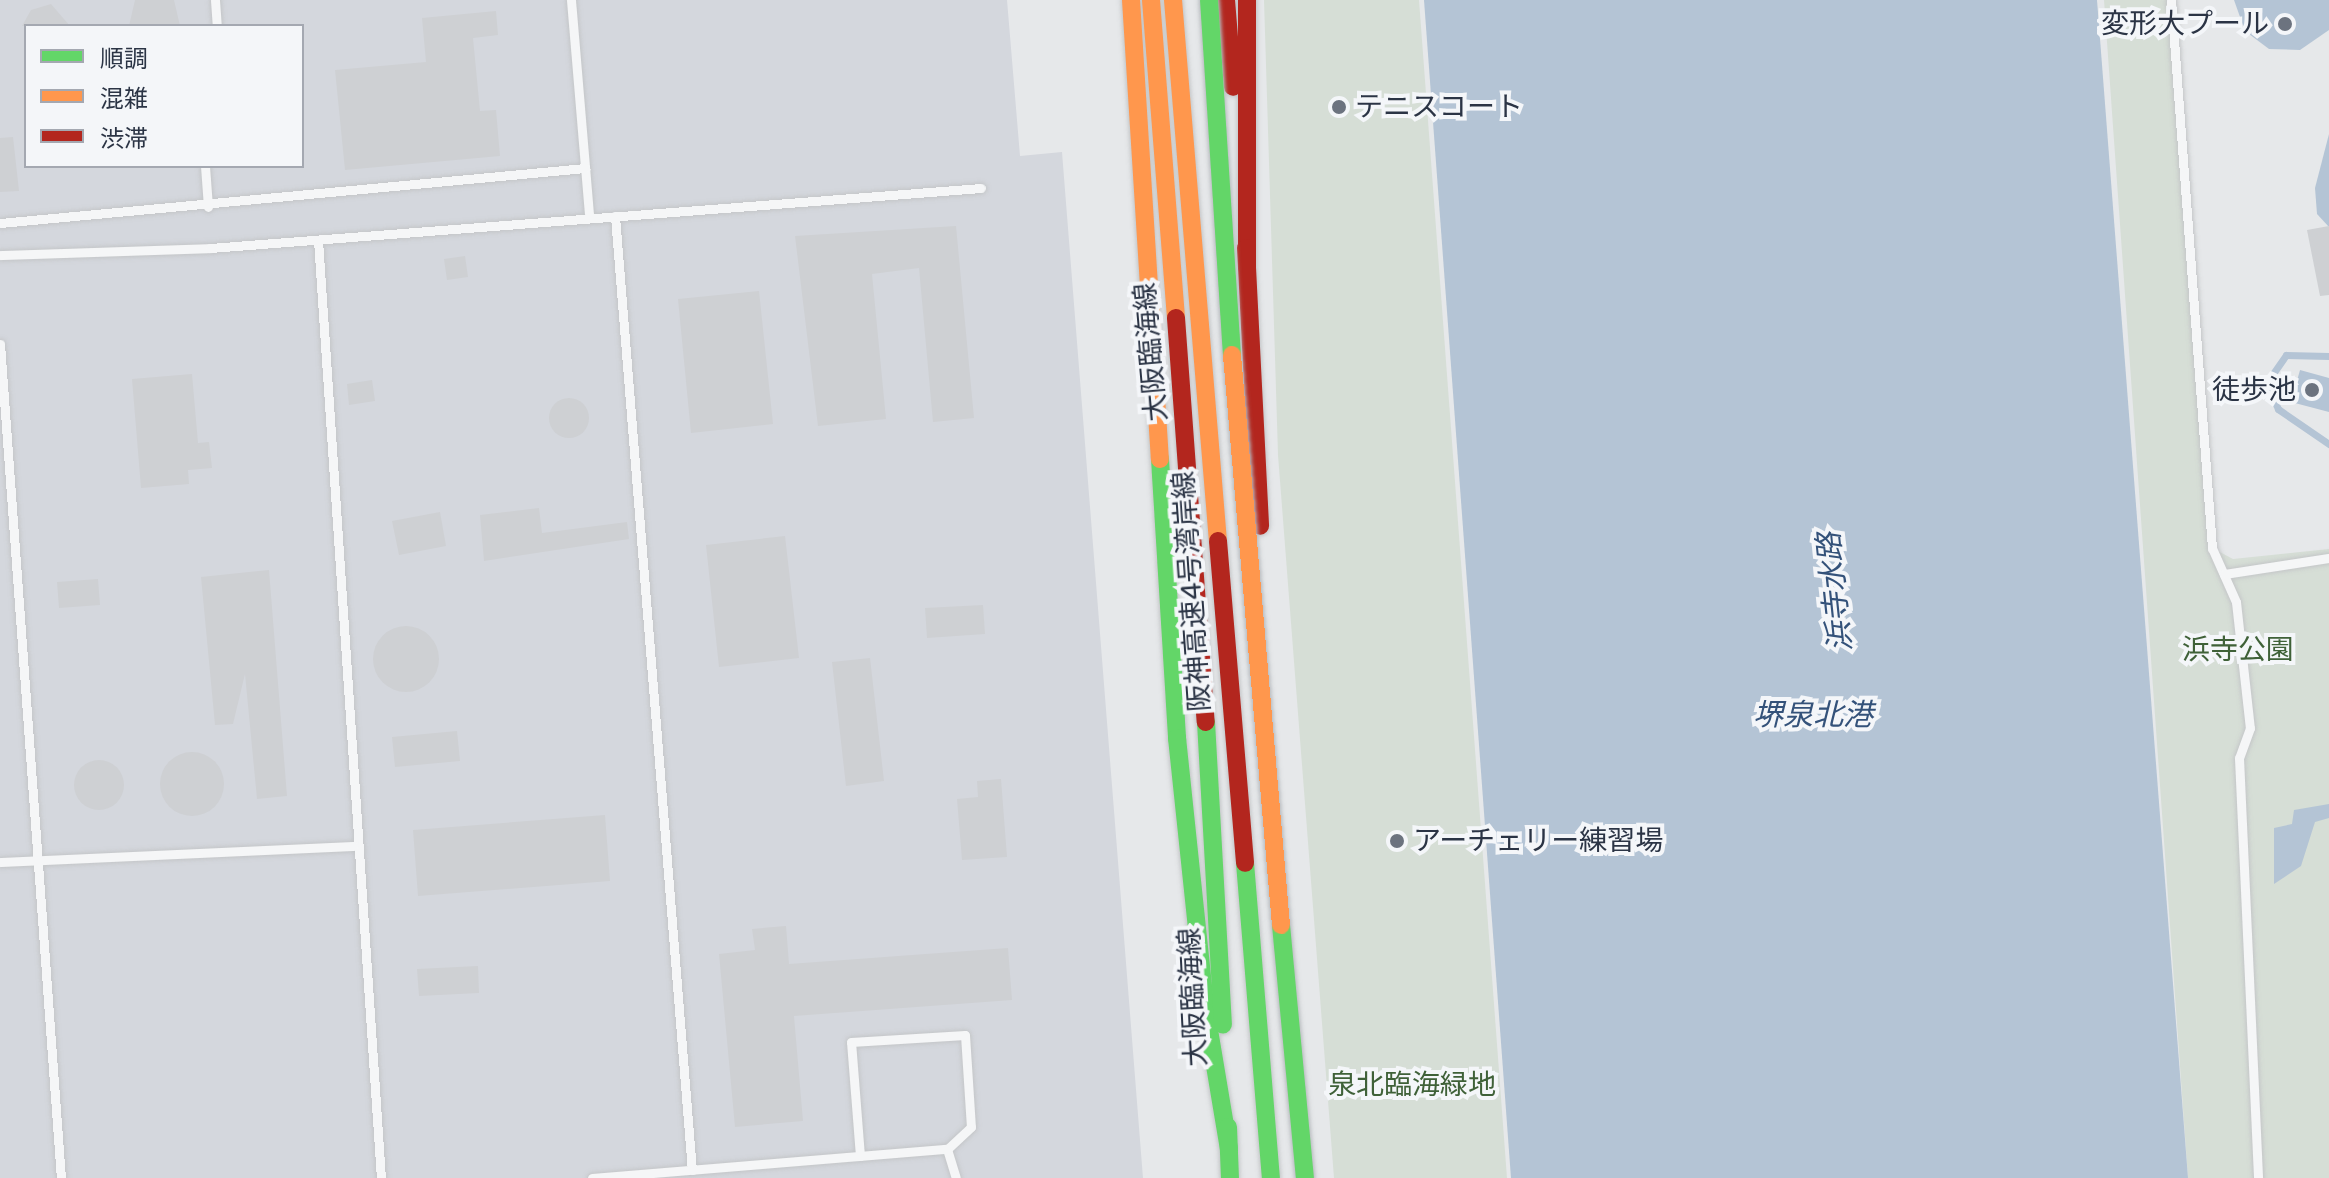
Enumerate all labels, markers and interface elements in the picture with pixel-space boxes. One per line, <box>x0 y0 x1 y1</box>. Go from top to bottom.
place label: 変形大プール <box>2101 7 2269 41</box>
marker: 変形大プール <box>2276 15 2294 33</box>
legend <box>24 24 304 168</box>
text: 順調 <box>100 45 148 74</box>
text: 混雑 <box>100 85 148 114</box>
place label: テニスコート <box>1355 90 1523 124</box>
marker: テニスコート <box>1330 98 1348 116</box>
text: 渋滞 <box>100 125 148 154</box>
street label: 大阪臨海線 <box>1128 281 1174 423</box>
place label: 徒歩池 <box>2212 373 2296 407</box>
marker: 徒歩池 <box>2303 381 2321 399</box>
street label: 阪神高速4号湾岸線 <box>1167 469 1217 713</box>
water label: 浜寺水路 <box>1812 530 1860 654</box>
park label: 浜寺公園 <box>2182 633 2294 667</box>
water label: 堺泉北港 <box>1753 698 1873 734</box>
place label: アーチェリー練習場 <box>1413 824 1663 858</box>
marker: アーチェリー練習場 <box>1388 832 1406 850</box>
street label: 大阪臨海線 <box>1173 926 1213 1068</box>
park label: 泉北臨海緑地 <box>1328 1068 1496 1102</box>

